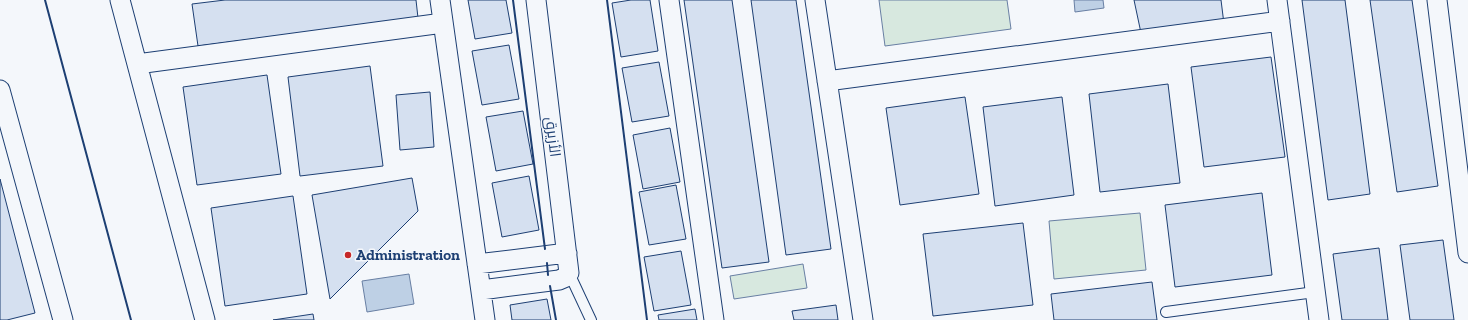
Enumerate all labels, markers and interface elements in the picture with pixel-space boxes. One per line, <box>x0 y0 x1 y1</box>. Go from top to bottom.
street label: الأزيرق <box>541 116 564 158</box>
place label: Administration <box>356 246 460 264</box>
marker: Administration <box>343 250 353 260</box>

